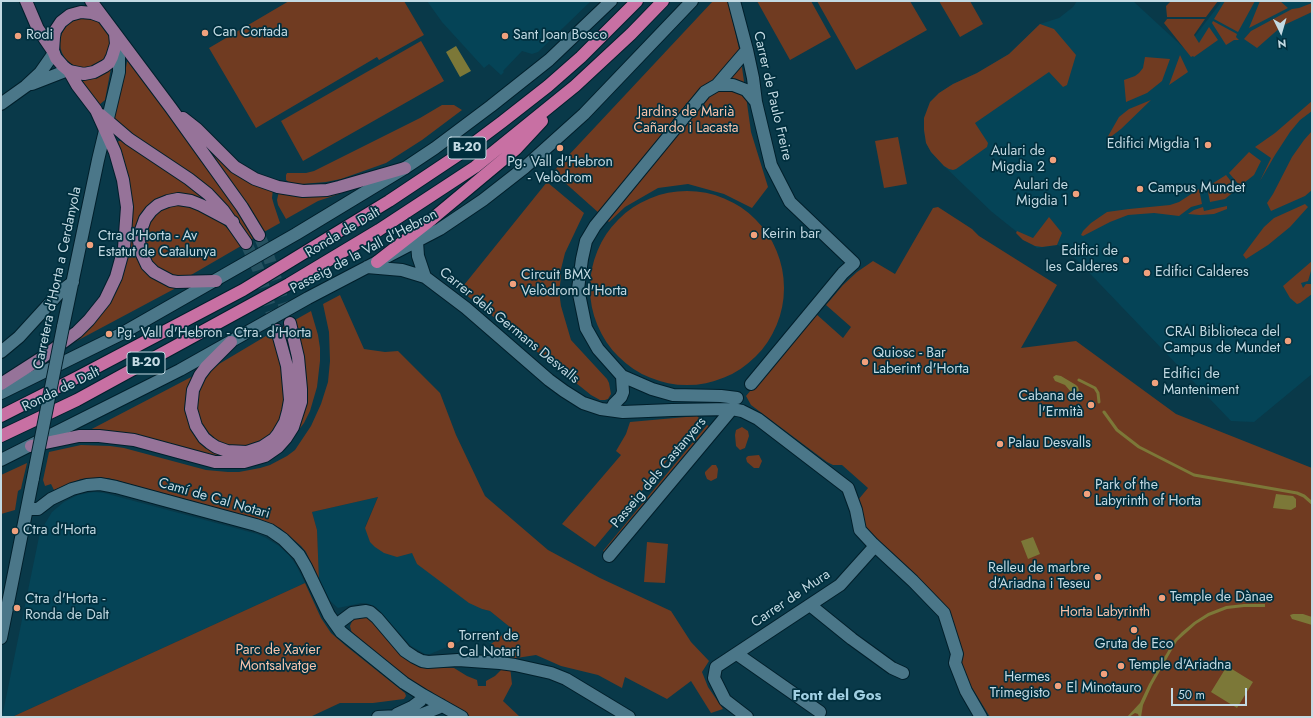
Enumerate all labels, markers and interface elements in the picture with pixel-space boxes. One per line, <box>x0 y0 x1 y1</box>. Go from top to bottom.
north arrow <box>1261 12 1301 52</box>
place label: Can Cortada <box>213 25 288 41</box>
place label: Rodi <box>26 28 53 44</box>
marker: Can Cortada <box>200 28 210 38</box>
place label: Sant Joan Bosco <box>513 28 607 44</box>
street label: Carrer de Paulo Freire <box>749 30 795 162</box>
marker: Rodi <box>13 31 23 41</box>
marker: Sant Joan Bosco <box>500 31 510 41</box>
text: N <box>1277 36 1287 52</box>
park label: Jardins de Marià Cañardo i Lacasta <box>633 105 739 138</box>
road number: B-20 <box>448 137 486 159</box>
place label: Edifici Migdia 1 <box>1107 137 1200 153</box>
marker: Edifici Migdia 1 <box>1203 140 1213 150</box>
marker: Pg. Vall d'Hebron - Velòdrom <box>555 143 565 153</box>
place label: Aulari de Migdia 2 <box>991 144 1045 176</box>
place label: Pg. Vall d'Hebron - Velòdrom <box>507 155 613 188</box>
marker: Aulari de Migdia 2 <box>1048 155 1058 165</box>
place label: Aulari de Migdia 1 <box>1014 178 1068 210</box>
place label: Campus Mundet <box>1148 181 1245 197</box>
marker: Campus Mundet <box>1135 184 1145 194</box>
street label: Carretera d'Horta a Cerdanyola <box>30 185 86 371</box>
marker: Aulari de Migdia 1 <box>1071 189 1081 199</box>
street label: Ronda de Dalt <box>303 204 383 262</box>
street label: Passeig de la Vall d'Hebron <box>288 206 440 298</box>
place label: Keirin bar <box>762 227 820 243</box>
place label: Ctra d'Horta - Av Estatut de Catalunya <box>98 229 216 262</box>
marker: Keirin bar <box>749 230 759 240</box>
marker: Ctra d'Horta - Av Estatut de Catalunya <box>85 240 95 250</box>
place label: Edifici de les Calderes <box>1046 244 1118 276</box>
marker: Edifici de les Calderes <box>1121 255 1131 265</box>
street label: Carrer dels Germans Desvalls <box>436 264 582 388</box>
place label: Edifici Calderes <box>1155 265 1249 281</box>
place label: Circuit BMX Velòdrom d'Horta <box>521 268 627 300</box>
marker: Edifici Calderes <box>1142 268 1152 278</box>
marker: Circuit BMX Velòdrom d'Horta <box>508 279 518 289</box>
place label: CRAI Biblioteca del Campus de Mundet <box>1164 325 1280 358</box>
place label: Pg. Vall d'Hebron - Ctra. d'Horta <box>117 326 311 342</box>
marker: Pg. Vall d'Hebron - Ctra. d'Horta <box>104 329 114 339</box>
marker: CRAI Biblioteca del Campus de Mundet <box>1283 336 1293 346</box>
place label: Quiosc - Bar Laberint d'Horta <box>873 346 969 378</box>
road number: B-20 <box>127 352 165 374</box>
marker: Quiosc - Bar Laberint d'Horta <box>860 357 870 367</box>
street label: Ronda de Dalt <box>20 364 102 416</box>
place label: Edifici de Manteniment <box>1163 367 1239 400</box>
marker: Edifici de Manteniment <box>1150 378 1160 388</box>
place label: Cabana de l'Ermità <box>1018 389 1083 422</box>
marker: Cabana de l'Ermità <box>1086 400 1096 410</box>
street label: Passeig dels Castanyers <box>608 414 710 532</box>
place label: Palau Desvalls <box>1008 436 1091 452</box>
marker: Palau Desvalls <box>995 439 1005 449</box>
street label: Camí de Cal Notari <box>156 475 272 523</box>
place label: Park of the Labyrinth of Horta <box>1095 478 1201 510</box>
marker: Park of the Labyrinth of Horta <box>1082 489 1092 499</box>
place label: Ctra d'Horta <box>23 523 96 539</box>
marker: Ctra d'Horta <box>10 526 20 536</box>
place label: Relleu de marbre d'Ariadna i Teseu <box>988 561 1090 594</box>
street label: Carrer de Mura <box>748 566 834 632</box>
marker: Relleu de marbre d'Ariadna i Teseu <box>1093 572 1103 582</box>
place label: Temple de Dànae <box>1170 590 1273 606</box>
place label: Ctra d'Horta - Ronda de Dalt <box>25 592 109 624</box>
marker: Temple de Dànae <box>1157 593 1167 603</box>
marker: Ctra d'Horta - Ronda de Dalt <box>12 603 22 613</box>
park label: Horta Labyrinth <box>1060 605 1150 621</box>
marker: Gruta de Eco <box>1129 625 1139 635</box>
place label: Torrent de Cal Notari <box>459 629 520 662</box>
place label: Gruta de Eco <box>1095 637 1173 653</box>
marker: Torrent de Cal Notari <box>446 640 456 650</box>
park label: Parc de Xavier Montsalvatge <box>235 643 321 676</box>
place label: Temple d'Ariadna <box>1129 658 1231 674</box>
marker: Temple d'Ariadna <box>1116 661 1126 671</box>
marker: El Minotauro <box>1099 669 1109 679</box>
place label: Hermes Trimegisto <box>990 670 1050 702</box>
scale bar <box>1173 680 1249 706</box>
marker: Hermes Trimegisto <box>1053 681 1063 691</box>
place label: El Minotauro <box>1067 681 1141 697</box>
text: 50 m <box>1178 686 1205 704</box>
district label: Font del Gos <box>793 687 881 705</box>

